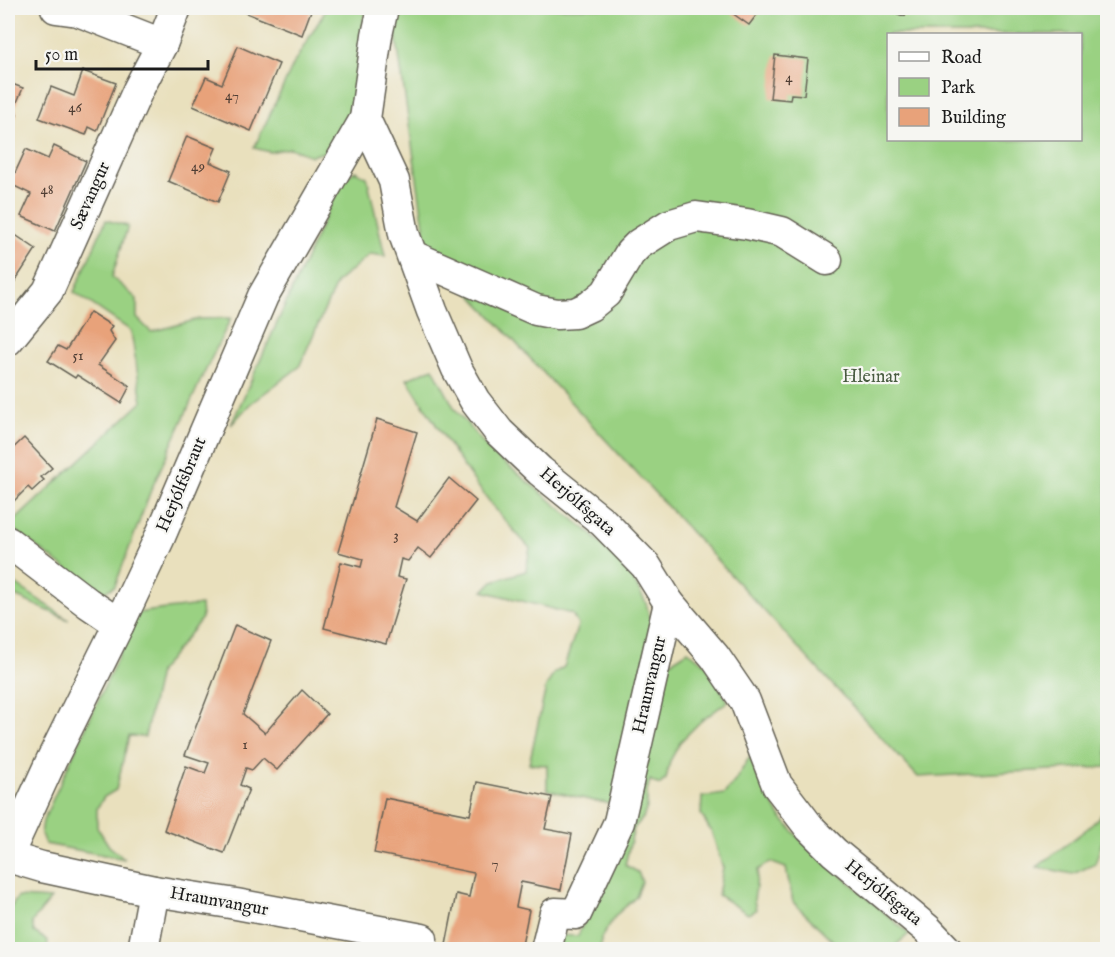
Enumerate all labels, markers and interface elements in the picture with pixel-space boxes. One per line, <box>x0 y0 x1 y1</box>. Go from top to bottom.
scale bar <box>36 33 208 71</box>
legend <box>887 33 1082 141</box>
text: 50 m <box>45 44 78 67</box>
text: Road <box>941 47 982 70</box>
house number: 4 <box>785 68 793 87</box>
text: Park <box>941 77 976 100</box>
house number: 47 <box>225 86 239 105</box>
house number: 46 <box>68 98 83 117</box>
text: Building <box>941 107 1006 130</box>
house number: 49 <box>191 157 205 176</box>
street label: Sævangur <box>66 158 116 234</box>
house number: 48 <box>40 180 54 199</box>
house number: 51 <box>72 346 84 365</box>
park label: Hleinar <box>842 366 900 389</box>
street label: Herjólfsbraut <box>152 434 212 536</box>
street label: Herjólfsgata <box>534 463 620 541</box>
house number: 3 <box>393 526 399 545</box>
street label: Hraunvangur <box>628 634 672 736</box>
house number: 1 <box>242 735 248 754</box>
house number: 7 <box>491 854 499 873</box>
street label: Herjólfsgata <box>840 855 927 931</box>
street label: Hraunvangur <box>168 882 270 922</box>

